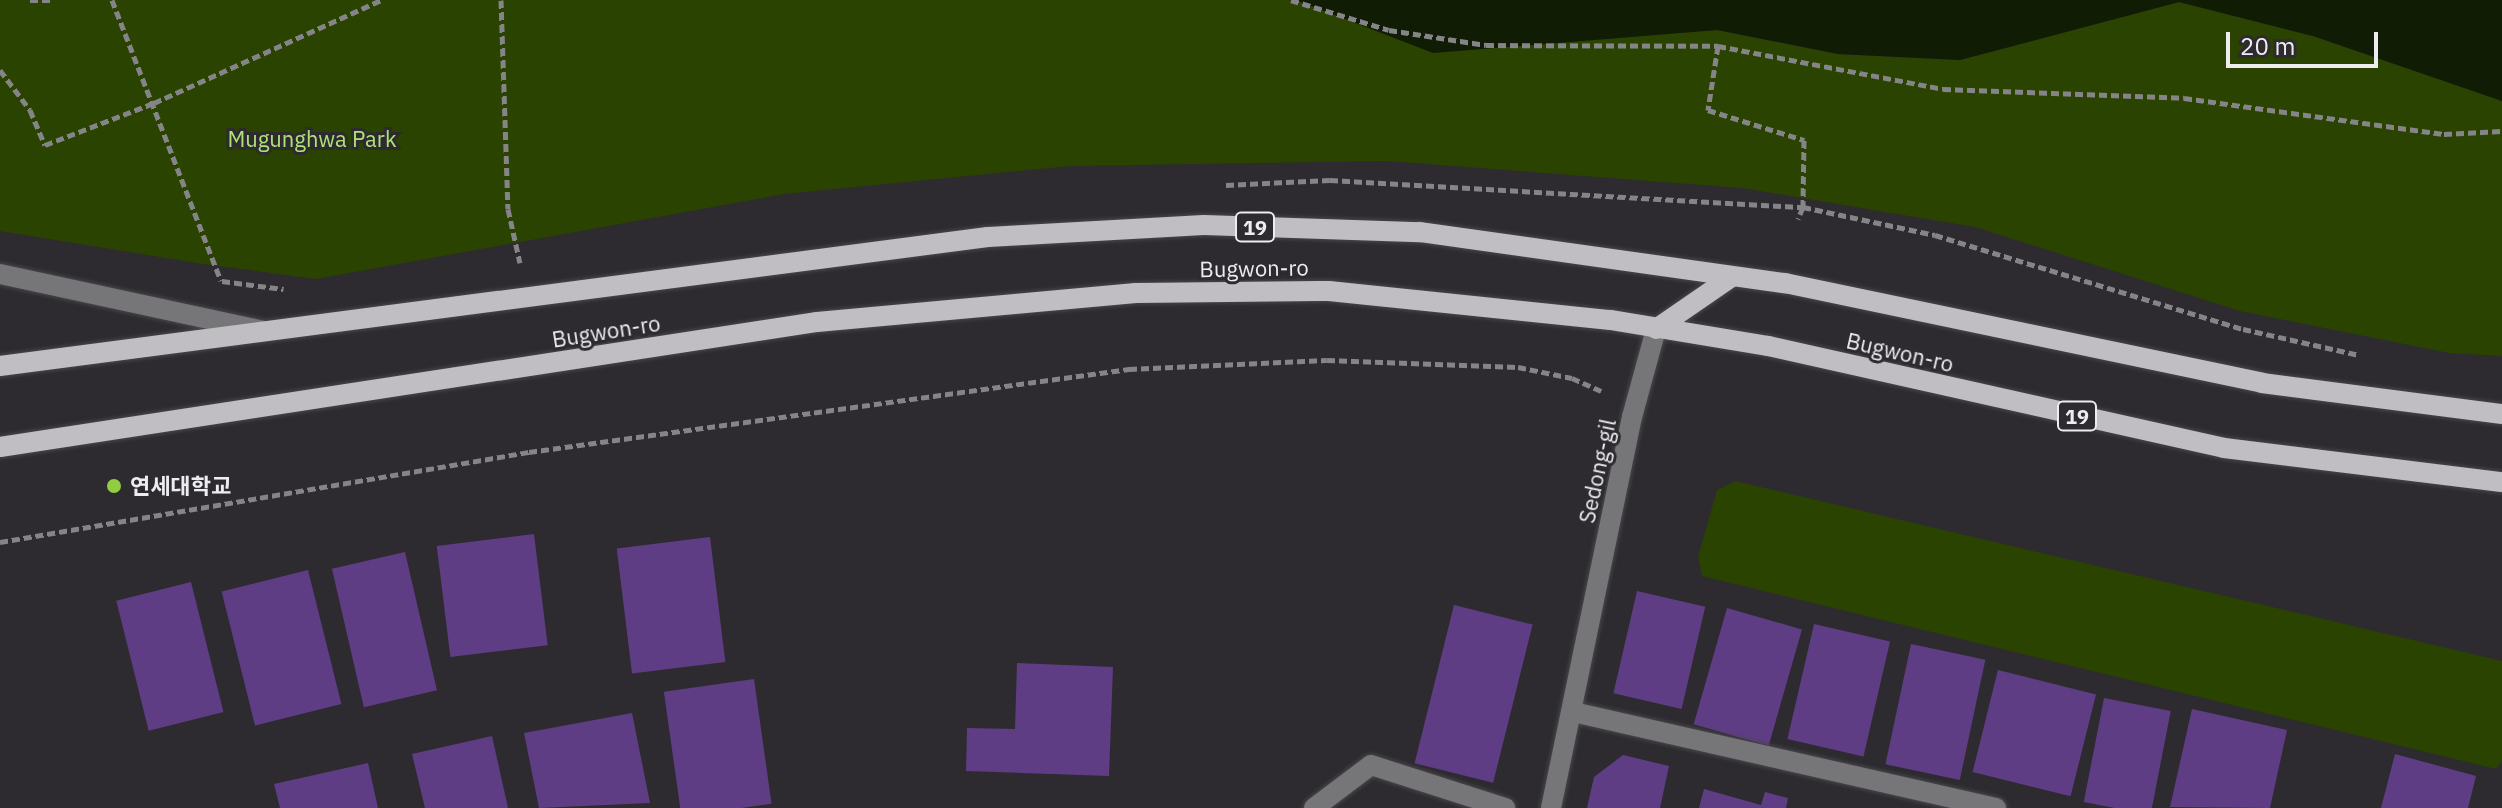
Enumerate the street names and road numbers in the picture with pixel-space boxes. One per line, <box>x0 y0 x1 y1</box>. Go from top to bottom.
road number: 19 <box>1235 211 1275 243</box>
street label: Bugwon-ro <box>1199 254 1309 282</box>
street label: Bugwon-ro <box>550 309 662 353</box>
street label: Bugwon-ro <box>1844 327 1956 377</box>
road number: 19 <box>2057 400 2097 432</box>
street label: Sedong-gil <box>1573 416 1621 526</box>

